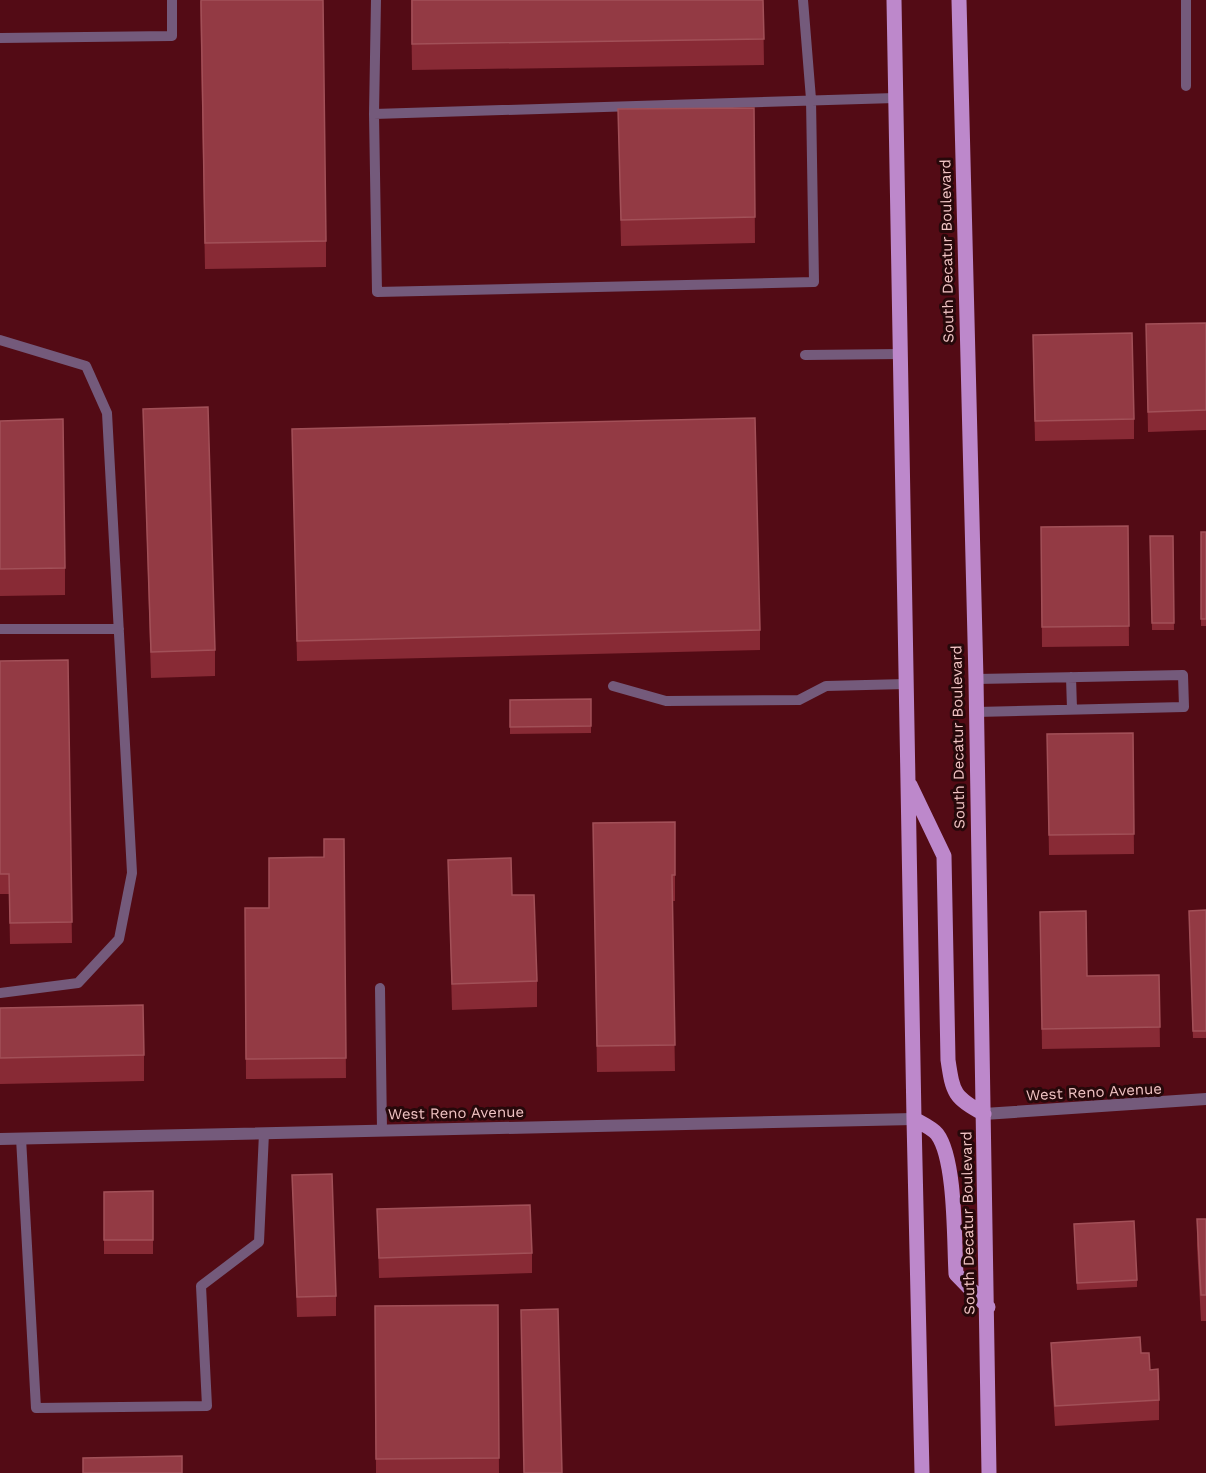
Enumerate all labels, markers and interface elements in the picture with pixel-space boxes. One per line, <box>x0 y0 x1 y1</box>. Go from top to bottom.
street label: South Decatur Boulevard <box>936 159 958 343</box>
street label: South Decatur Boulevard <box>947 645 969 829</box>
street label: West Reno Avenue <box>1026 1079 1162 1105</box>
street label: West Reno Avenue <box>388 1103 524 1123</box>
street label: South Decatur Boulevard <box>957 1131 979 1315</box>

